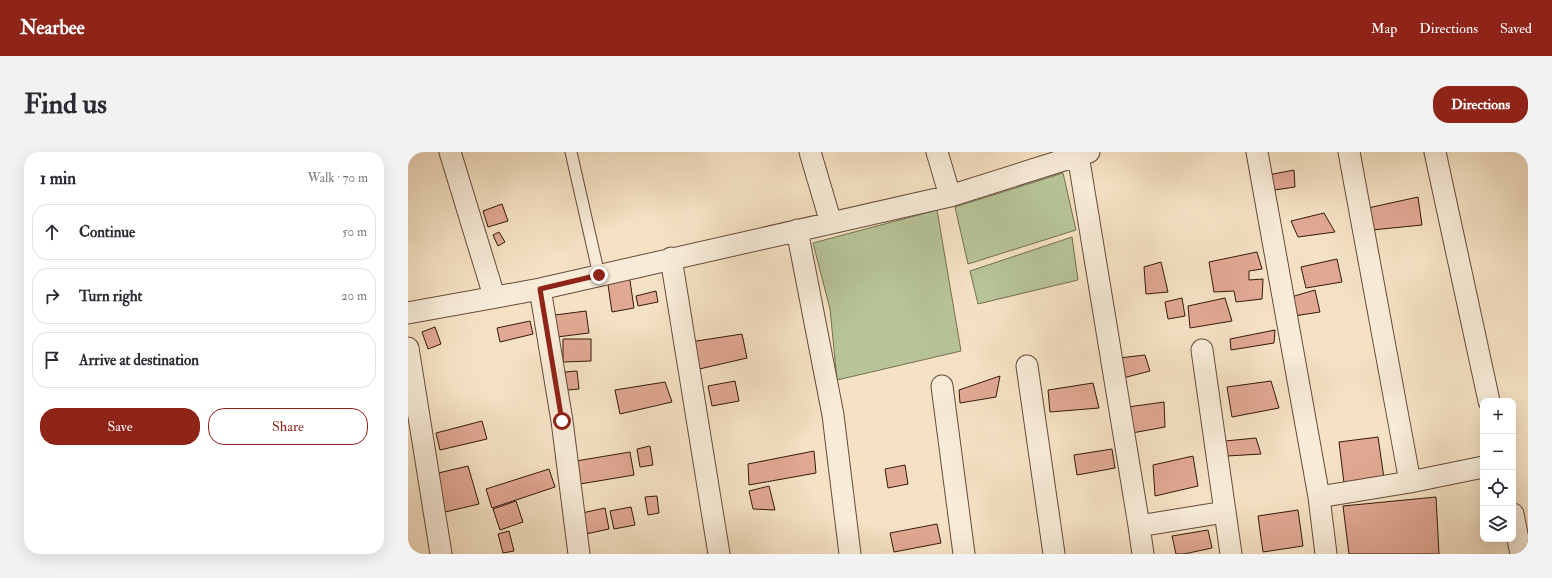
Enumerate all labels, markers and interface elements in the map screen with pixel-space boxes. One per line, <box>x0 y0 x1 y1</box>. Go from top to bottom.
text: Nearbee <box>20 16 85 40</box>
text: Map <box>1371 20 1397 37</box>
text: Directions <box>1419 20 1478 37</box>
text: Saved <box>1500 20 1532 37</box>
button: Directions <box>1433 86 1528 123</box>
text: Find us <box>24 87 107 122</box>
text: 1 min <box>40 168 76 189</box>
text: Walk · 70 m <box>308 170 368 186</box>
icon: ahead <box>41 221 63 243</box>
text: Continue <box>79 223 135 242</box>
text: 50 m <box>342 224 367 240</box>
route end <box>590 266 608 284</box>
icon: right <box>41 285 63 307</box>
text: Turn right <box>79 287 142 306</box>
text: 20 m <box>341 288 367 304</box>
icon: arrive <box>41 349 63 371</box>
text: Arrive at destination <box>79 351 199 370</box>
map controls <box>1480 398 1516 542</box>
button: + <box>1480 398 1516 434</box>
button: Save <box>40 408 200 445</box>
button: Share <box>208 408 368 445</box>
route start <box>553 412 571 430</box>
button: − <box>1480 434 1516 470</box>
button: locate <box>1480 470 1516 506</box>
button: layers <box>1480 506 1516 542</box>

